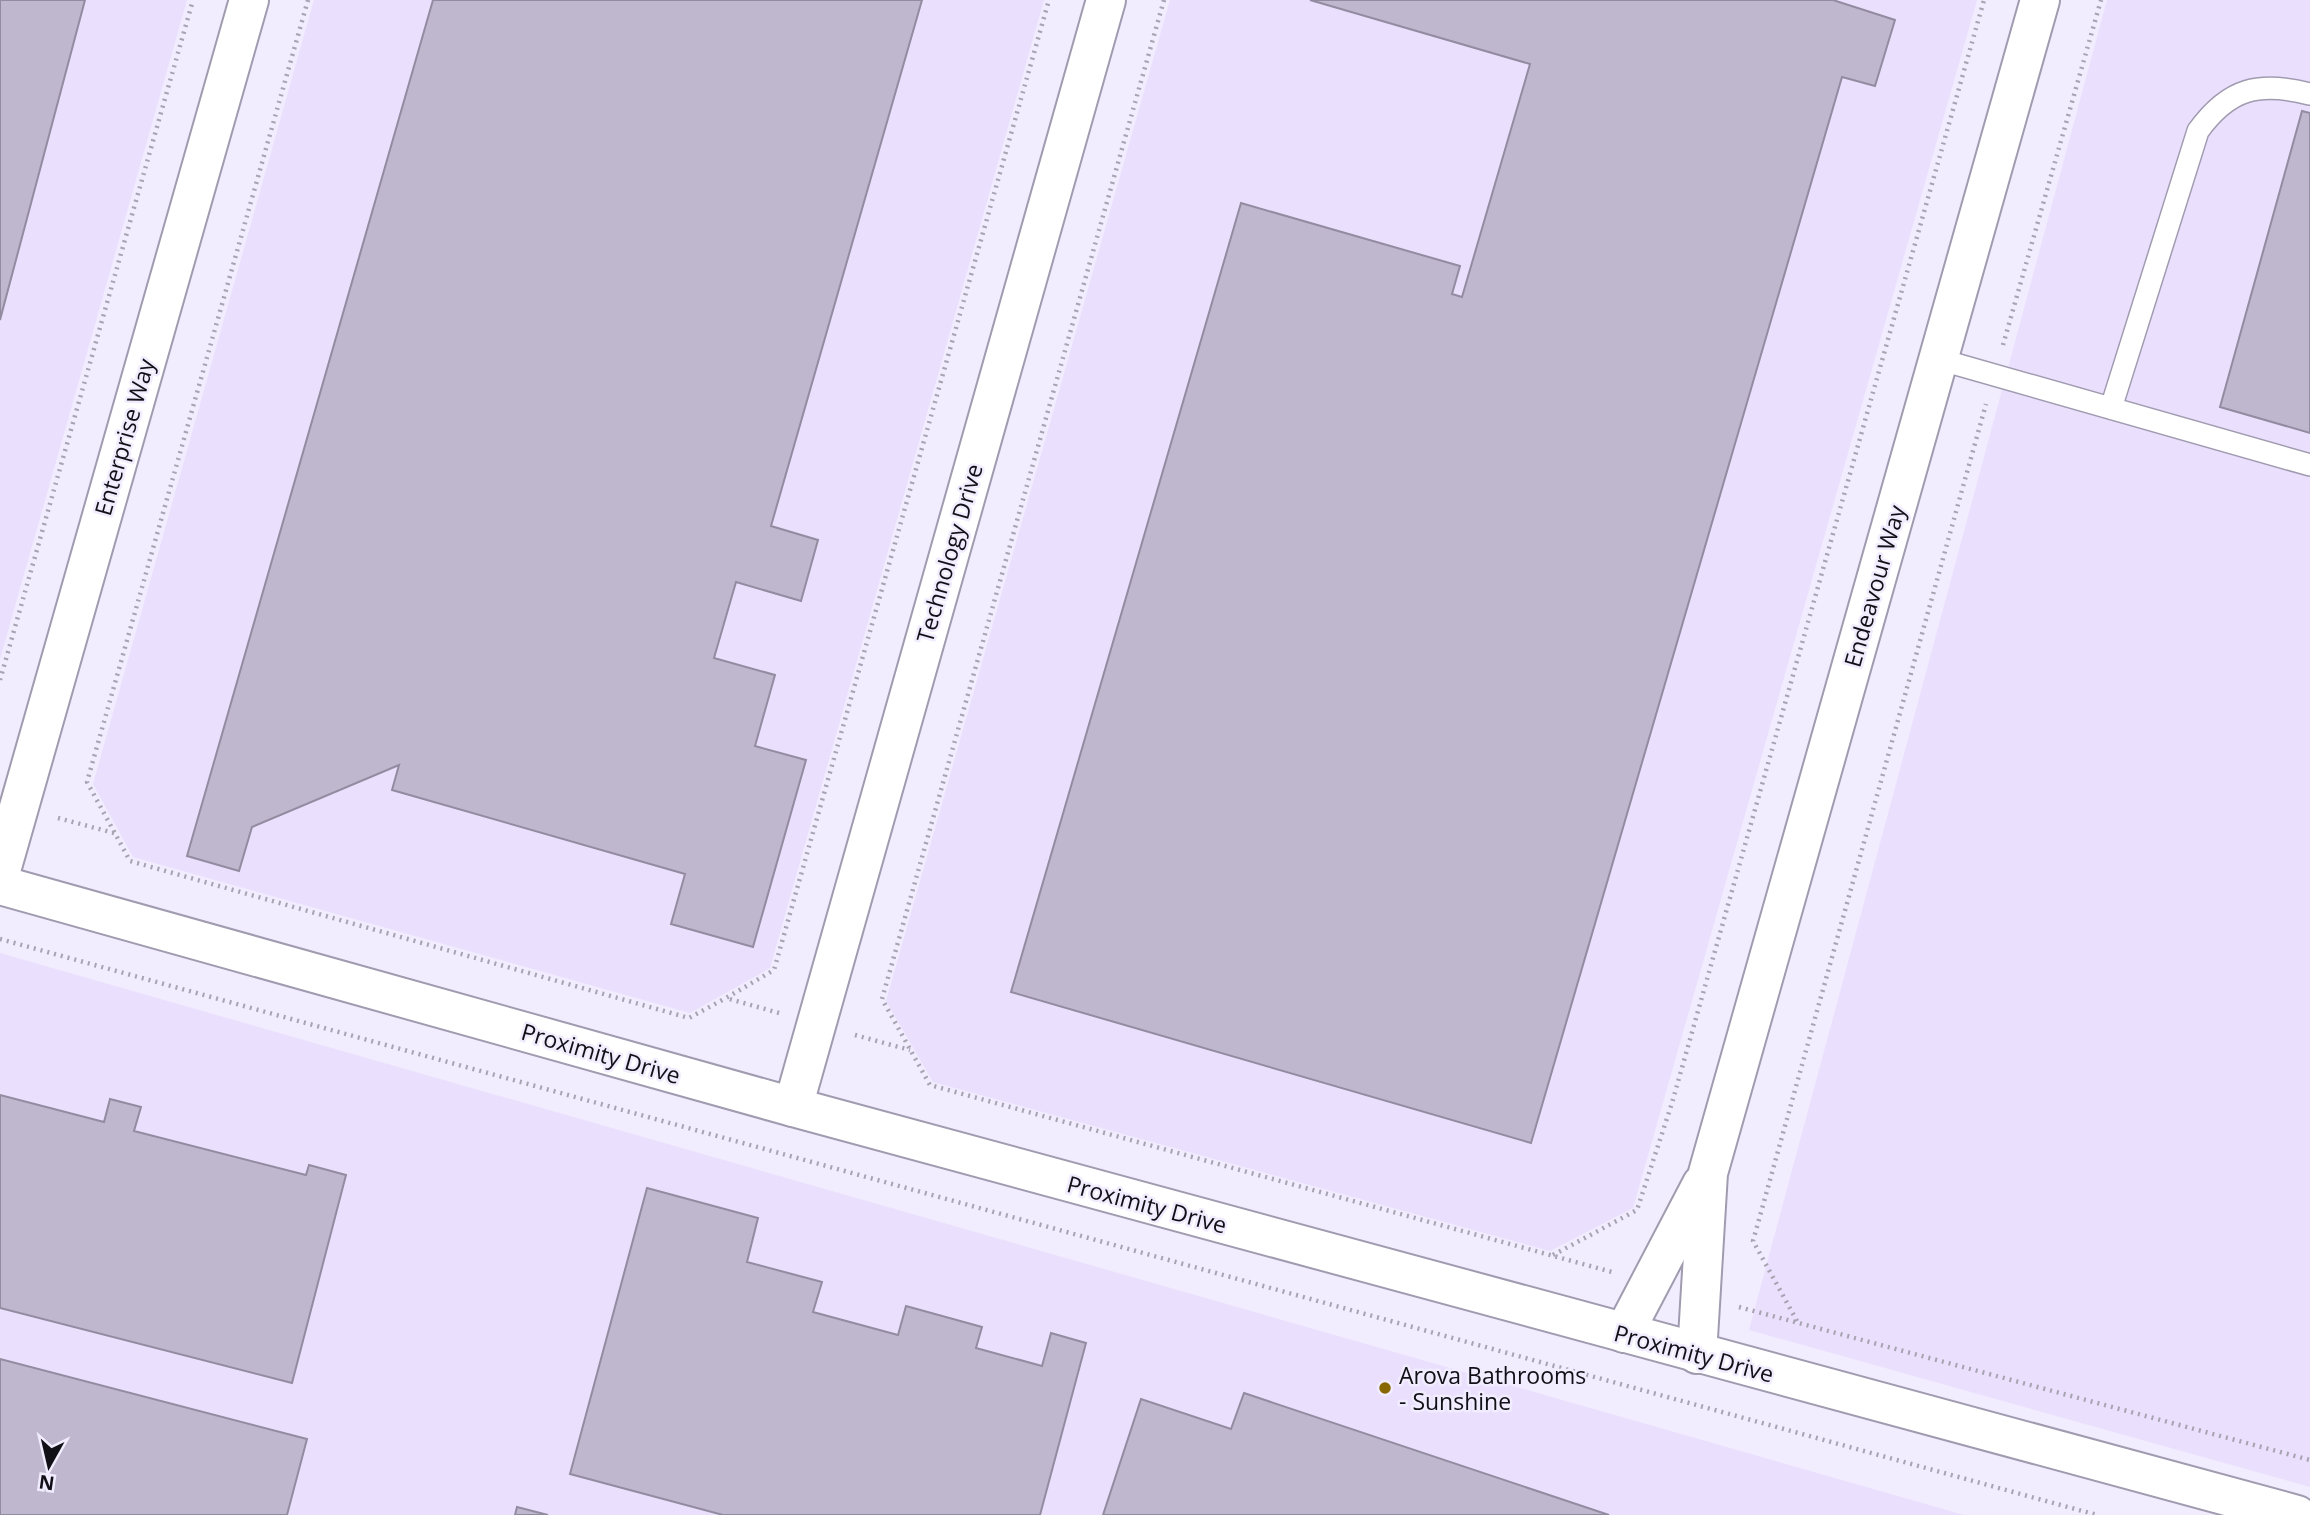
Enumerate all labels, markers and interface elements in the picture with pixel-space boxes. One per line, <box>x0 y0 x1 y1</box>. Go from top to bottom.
street label: Enterprise Way <box>86 354 162 519</box>
street label: Technology Drive <box>908 460 990 646</box>
street label: Endeavour Way <box>1836 501 1913 671</box>
street label: Proximity Drive <box>518 1015 684 1091</box>
street label: Proximity Drive <box>1064 1167 1230 1241</box>
street label: Proximity Drive <box>1611 1316 1777 1390</box>
place label: Arova Bathrooms - Sunshine <box>1399 1359 1586 1417</box>
marker: Arova Bathrooms - Sunshine <box>1377 1380 1393 1396</box>
north arrow <box>14 1431 84 1501</box>
text: N <box>37 1469 56 1497</box>

